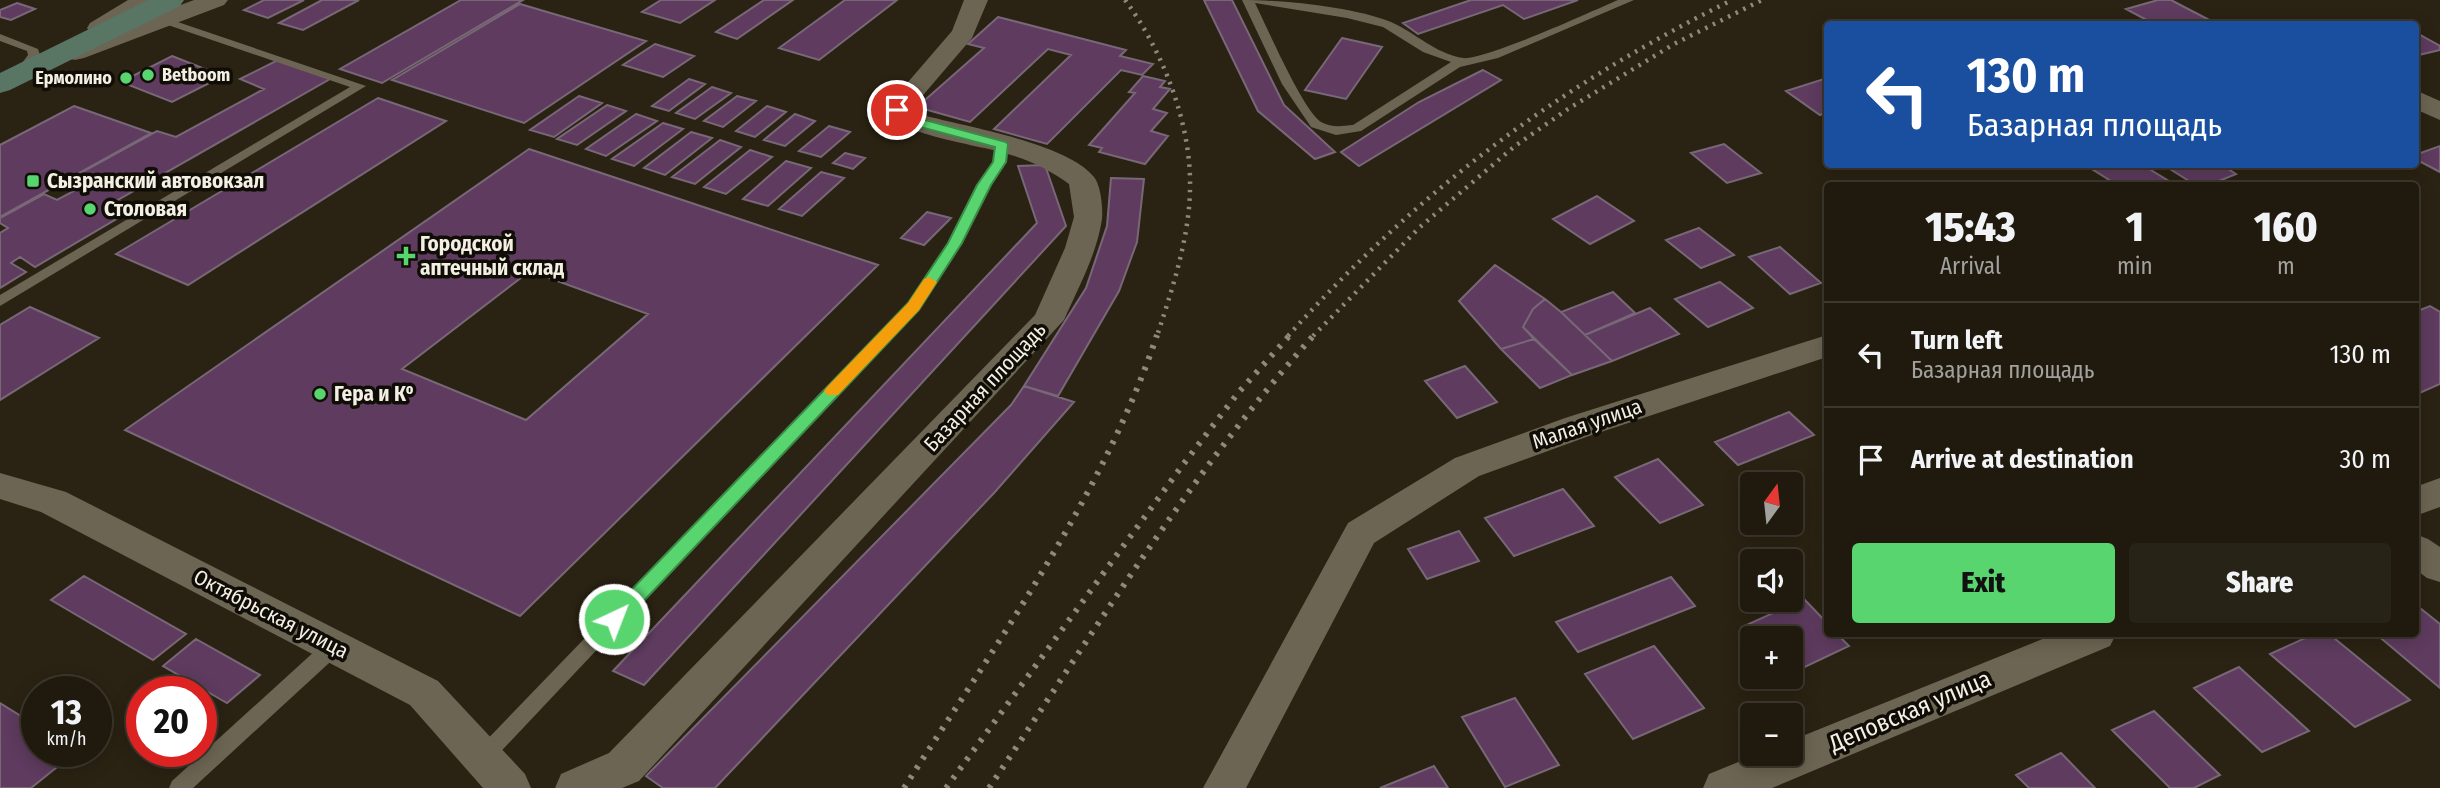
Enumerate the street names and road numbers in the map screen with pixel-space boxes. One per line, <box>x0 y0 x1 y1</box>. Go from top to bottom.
street label: Базарная площадь <box>918 317 1052 457</box>
street label: Малая улица <box>1529 393 1645 455</box>
street label: Октябрьская улица <box>189 564 353 664</box>
street label: Деповская улица <box>1824 664 1995 758</box>

